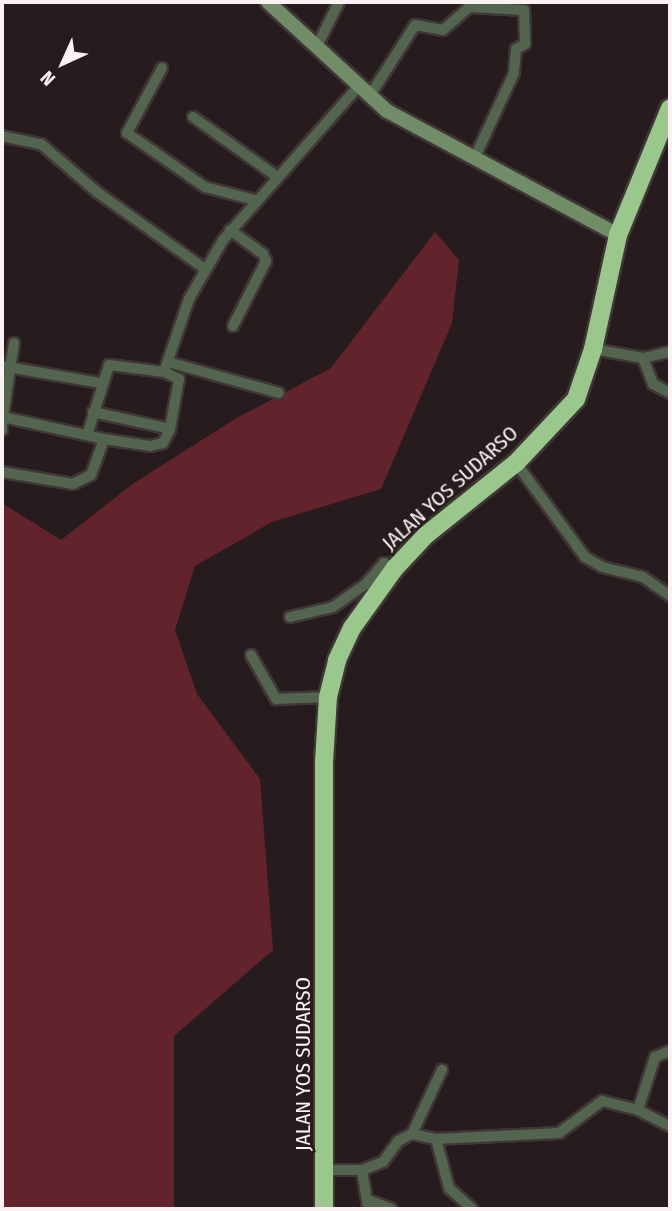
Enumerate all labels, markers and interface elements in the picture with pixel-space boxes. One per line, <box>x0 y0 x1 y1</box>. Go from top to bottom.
north arrow <box>28 28 98 98</box>
text: N <box>36 66 60 90</box>
street label: JALAN YOS SUDARSO <box>377 420 523 556</box>
street label: JALAN YOS SUDARSO <box>290 977 316 1151</box>

